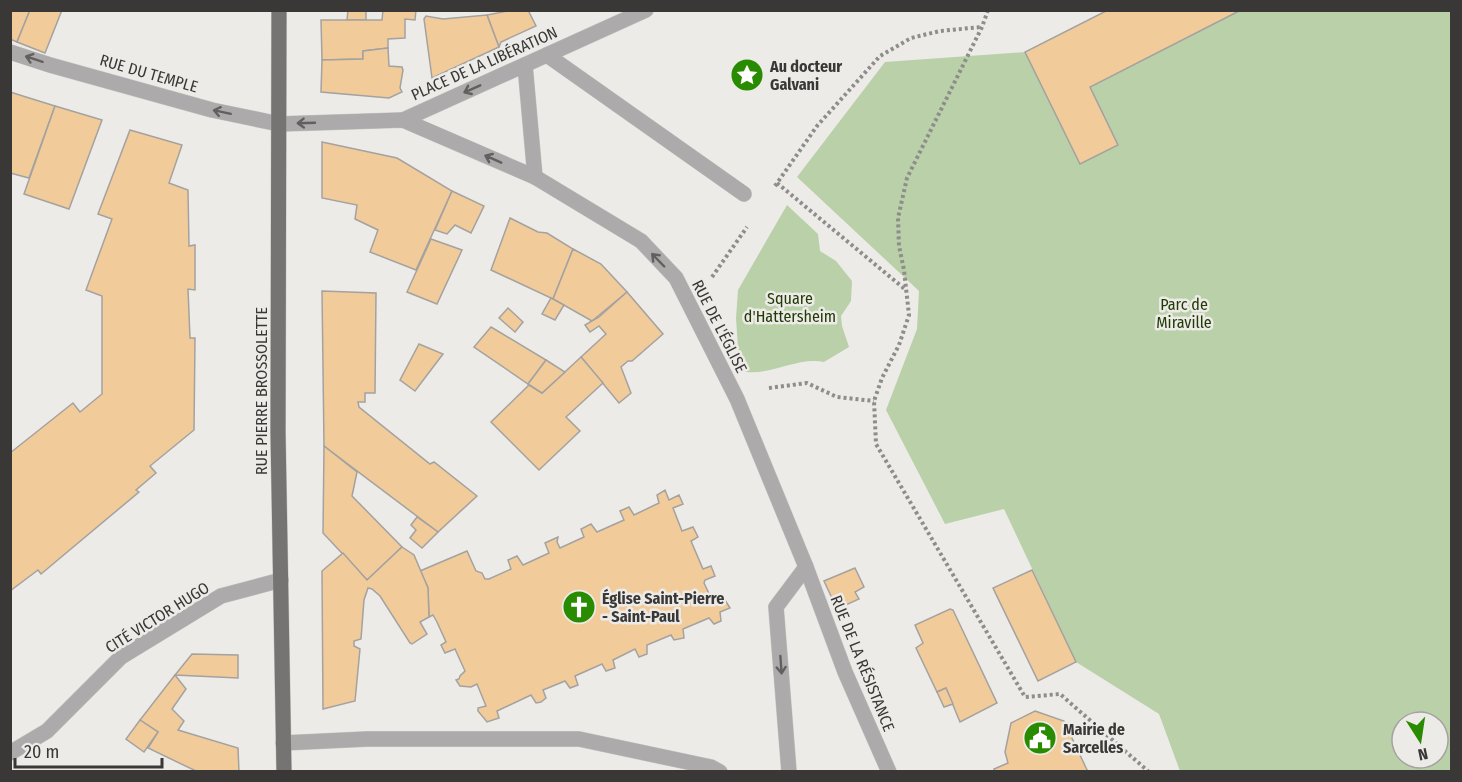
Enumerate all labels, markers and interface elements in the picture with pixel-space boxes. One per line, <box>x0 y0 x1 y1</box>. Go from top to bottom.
street label: PLACE DE LA LIBÉRATION <box>408 23 560 104</box>
street label: RUE DU TEMPLE <box>98 50 200 97</box>
one-way arrow <box>25 53 44 64</box>
place icon: Au docteur Galvani <box>729 57 765 93</box>
place label: Au docteur Galvani <box>769 57 842 94</box>
one-way arrow <box>463 84 481 95</box>
one-way arrow <box>212 106 232 117</box>
one-way arrow <box>297 118 317 129</box>
one-way arrow <box>484 153 502 164</box>
one-way arrow <box>651 252 666 267</box>
street label: RUE DE L'ÉGLISE <box>688 277 751 376</box>
park label: Square d'Hattersheim <box>744 289 836 326</box>
park label: Parc de Miraville <box>1156 295 1212 332</box>
street label: RUE PIERRE BROSSOLETTE <box>252 307 271 475</box>
street label: CITÉ VICTOR HUGO <box>102 578 213 657</box>
place label: Église Saint-Pierre - Saint-Paul <box>602 588 724 626</box>
church icon: Église Saint-Pierre - Saint-Paul <box>561 589 597 625</box>
street label: RUE DE LA RÉSISTANCE <box>827 592 899 734</box>
one-way arrow <box>776 654 787 674</box>
north arrow <box>1390 710 1450 770</box>
public building icon: Mairie de Sarcelles <box>1022 720 1058 756</box>
place label: Mairie de Sarcelles <box>1063 720 1125 757</box>
scale bar <box>15 731 162 769</box>
text: 20 m <box>24 741 59 763</box>
text: N <box>1416 744 1430 764</box>

